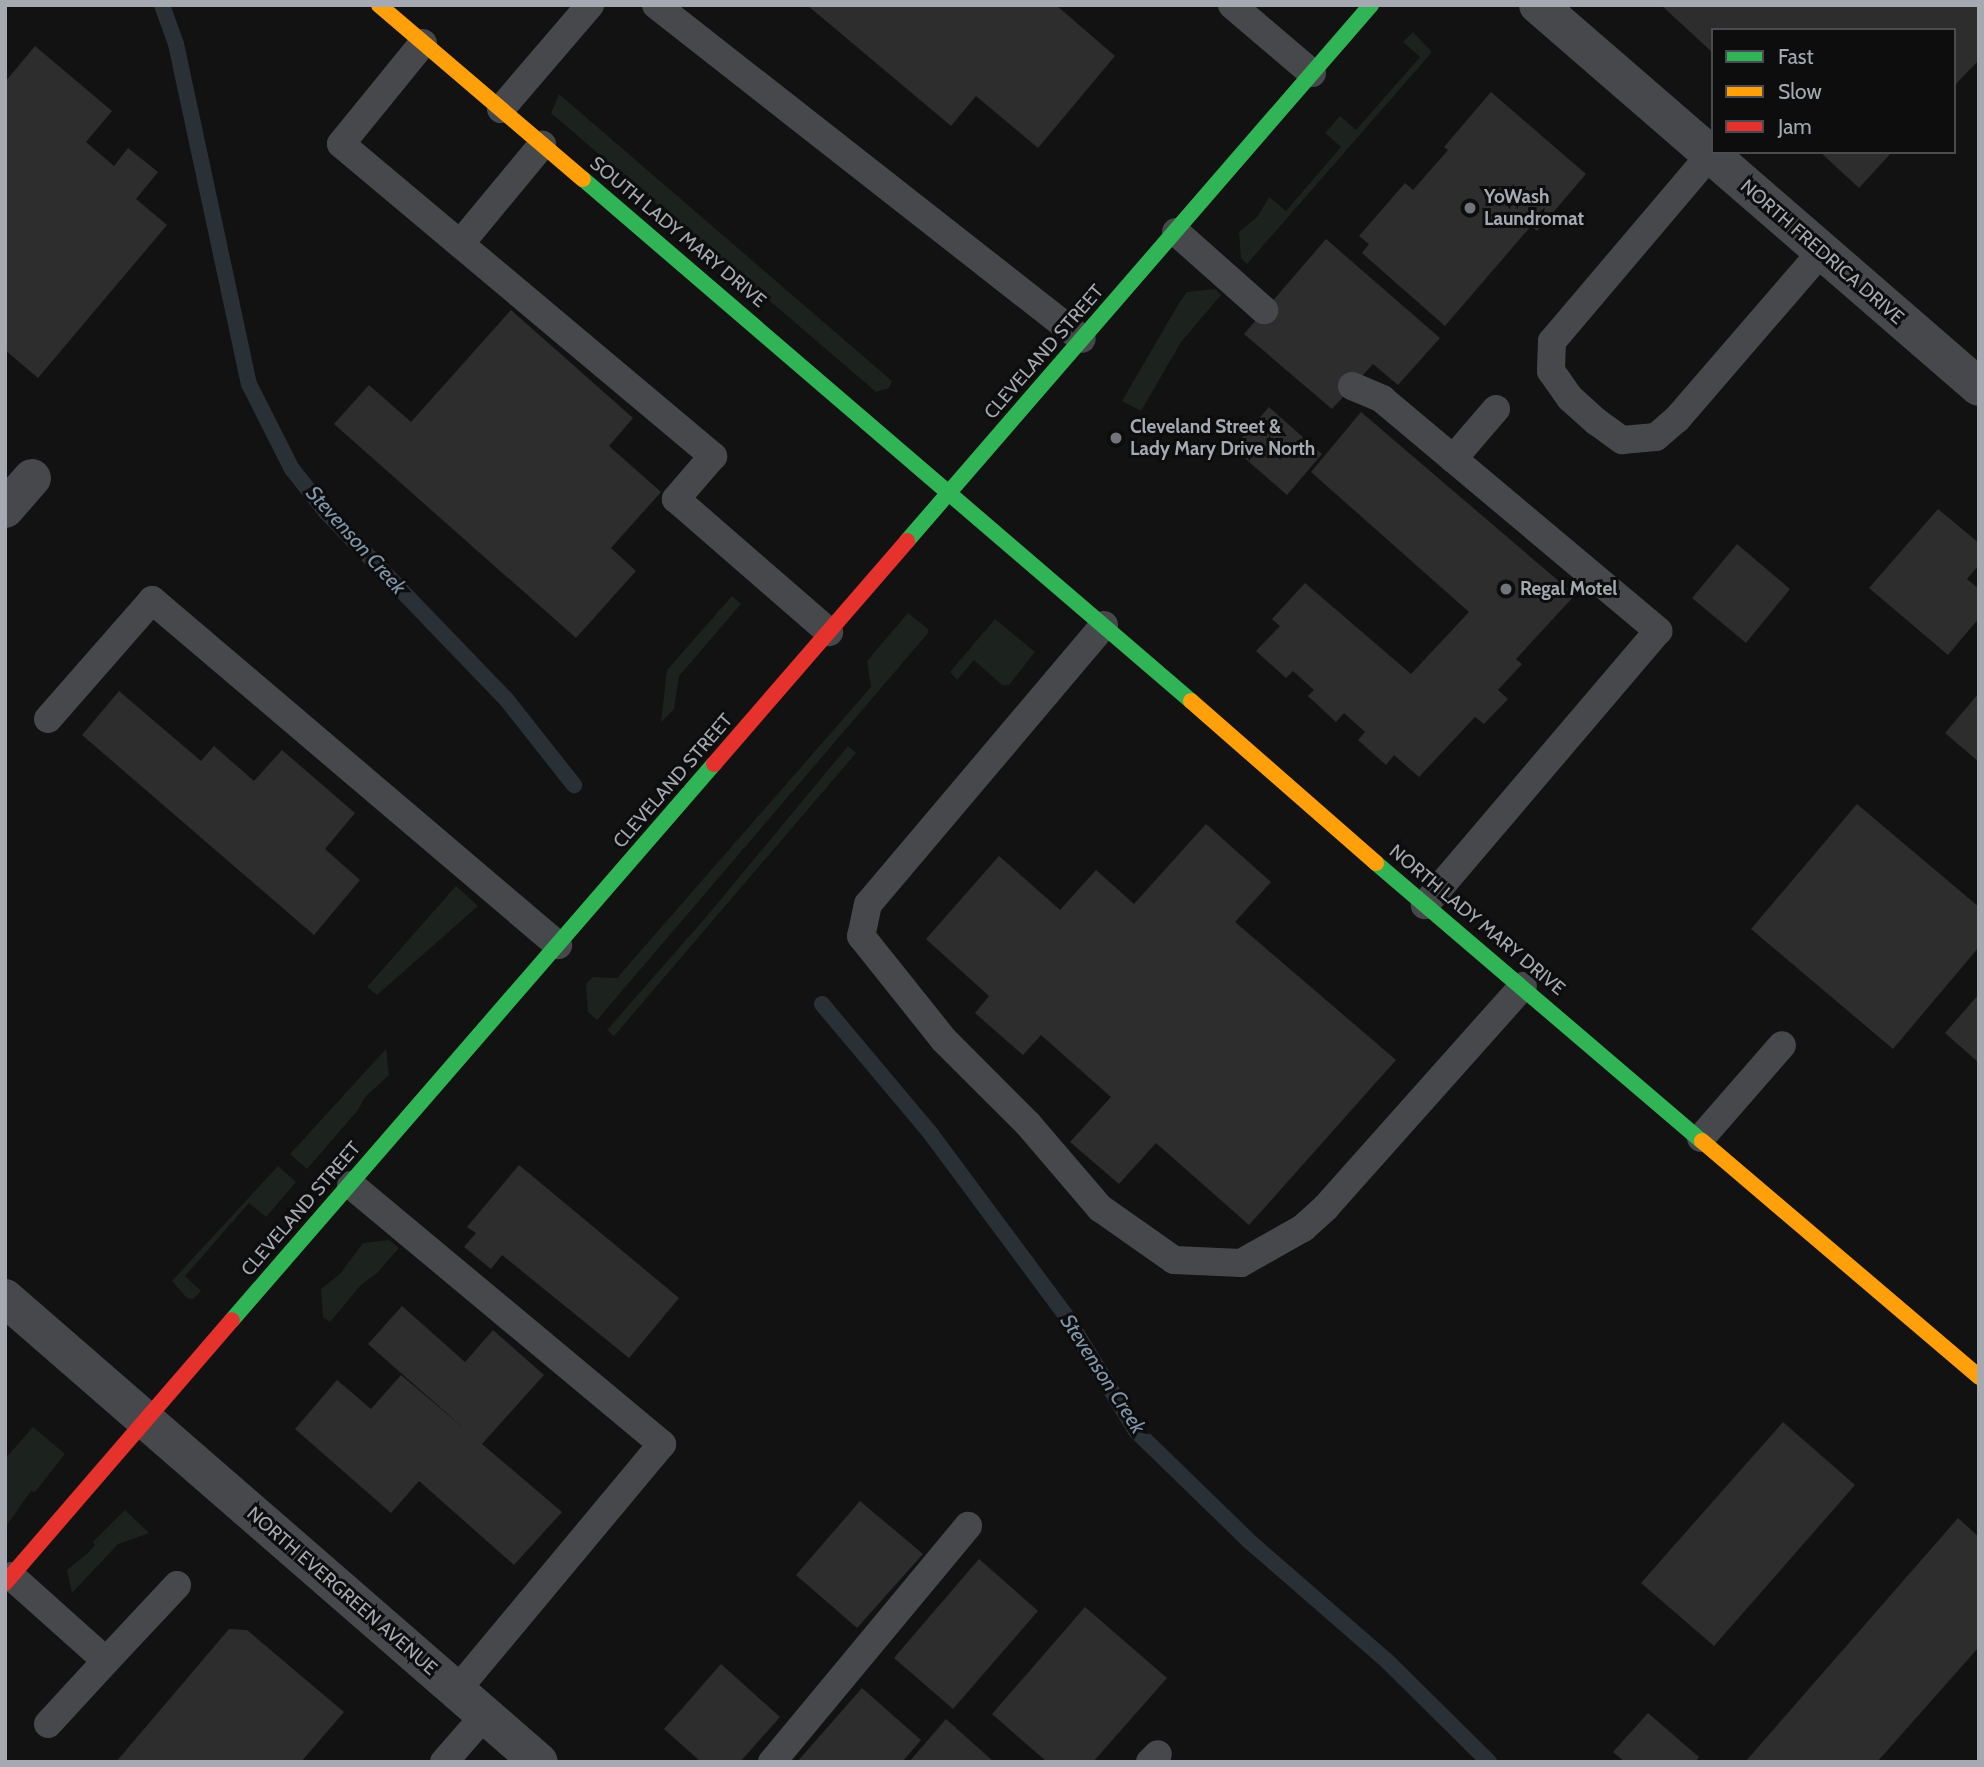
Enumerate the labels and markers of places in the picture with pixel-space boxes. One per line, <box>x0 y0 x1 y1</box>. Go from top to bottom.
place label: YoWash Laundromat <box>1484 186 1584 230</box>
marker: YoWash Laundromat <box>1462 200 1478 216</box>
place label: Cleveland Street & Lady Mary Drive North <box>1130 416 1315 460</box>
marker: Cleveland Street & Lady Mary Drive North <box>1108 430 1124 446</box>
place label: Regal Motel <box>1520 578 1617 600</box>
marker: Regal Motel <box>1498 581 1514 597</box>

